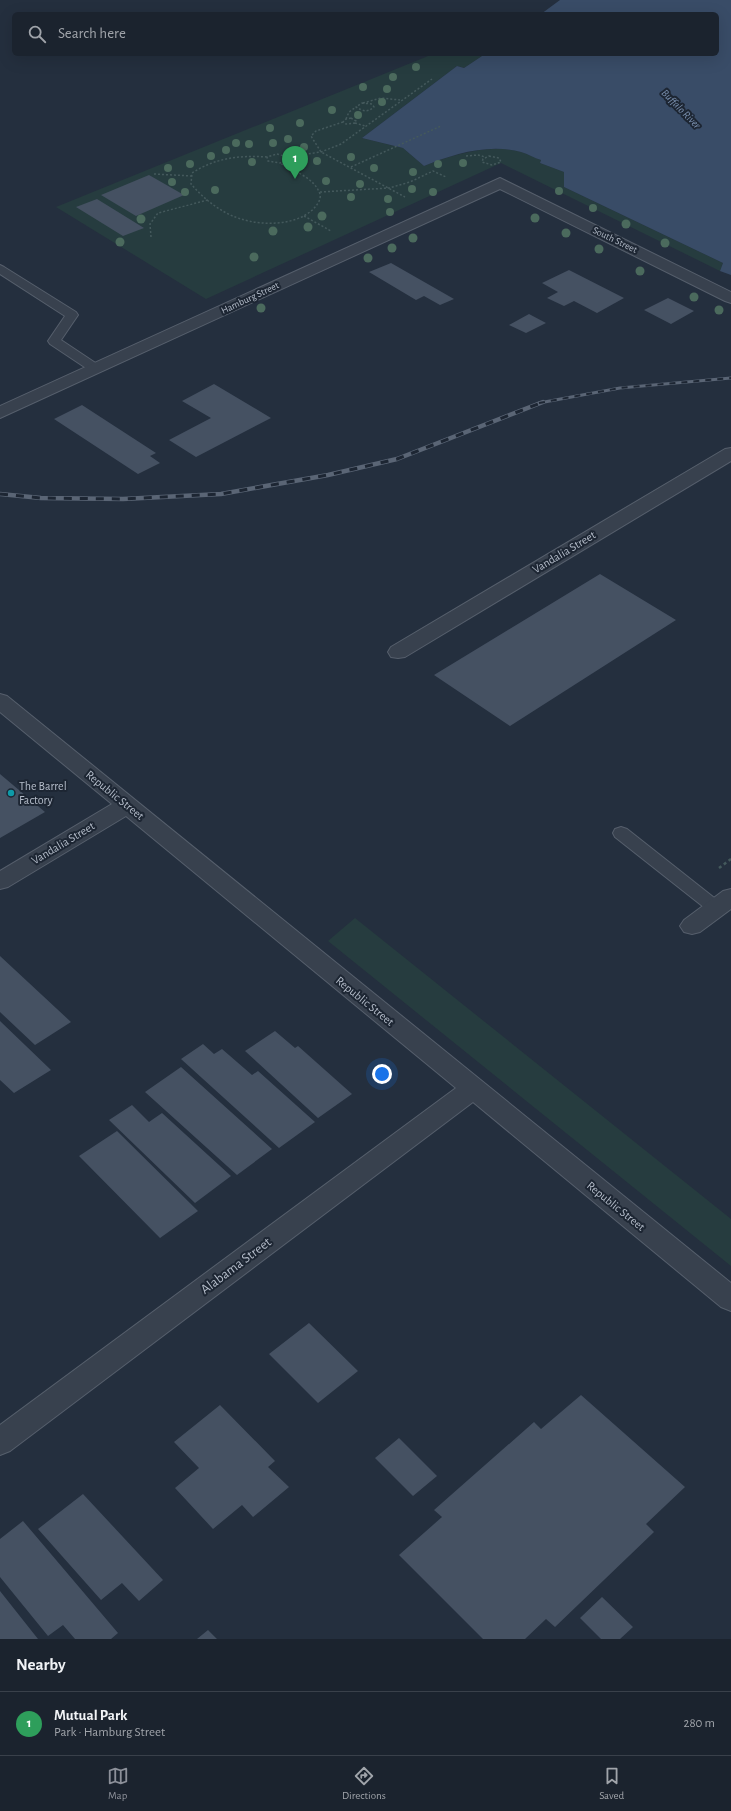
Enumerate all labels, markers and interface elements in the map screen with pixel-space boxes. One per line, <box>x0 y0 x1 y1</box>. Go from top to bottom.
search box <box>12 12 719 56</box>
icon: search <box>26 23 48 45</box>
text: Search here <box>58 26 126 41</box>
water label: Buffalo River <box>659 87 703 131</box>
pin: 1 <box>282 146 308 179</box>
street label: South Street <box>591 225 640 255</box>
street label: Hamburg Street <box>220 280 281 316</box>
street label: Vandalia Street <box>530 528 598 575</box>
street label: Republic Street <box>84 768 146 822</box>
place label: The Barrel Factory <box>19 780 67 807</box>
marker: The Barrel Factory <box>6 788 16 798</box>
street label: Vandalia Street <box>29 819 97 866</box>
street label: Republic Street <box>334 974 396 1028</box>
your location <box>372 1064 392 1084</box>
street label: Republic Street <box>585 1179 647 1233</box>
street label: Alabama Street <box>198 1235 274 1297</box>
text: Nearby <box>16 1656 66 1673</box>
text: Mutual Park <box>54 1708 127 1723</box>
text: 1 <box>27 1717 31 1730</box>
text: 280 m <box>684 1717 715 1730</box>
text: Park · Hamburg Street <box>54 1726 165 1739</box>
tab: Map <box>107 1765 129 1802</box>
tab: Directions <box>342 1765 386 1802</box>
tab: Saved <box>599 1765 624 1802</box>

